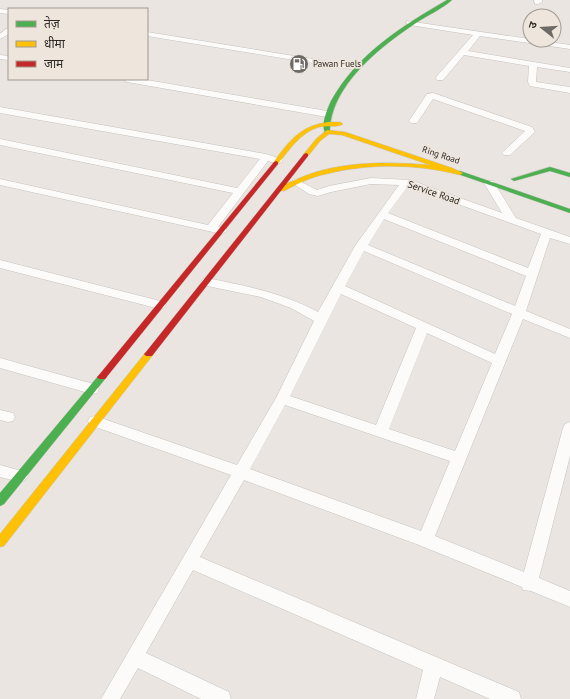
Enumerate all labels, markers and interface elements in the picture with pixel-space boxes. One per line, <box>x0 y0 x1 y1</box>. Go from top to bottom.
legend <box>8 8 148 80</box>
north arrow <box>522 8 562 48</box>
text: तेज़ <box>44 16 61 31</box>
text: उ <box>525 19 540 30</box>
text: धीमा <box>44 36 66 51</box>
fuel station icon: Pawan Fuels <box>288 53 310 75</box>
text: जाम <box>44 56 64 71</box>
place label: Pawan Fuels <box>313 58 361 69</box>
street label: Ring Road <box>421 143 462 166</box>
street label: Service Road <box>406 177 462 207</box>

